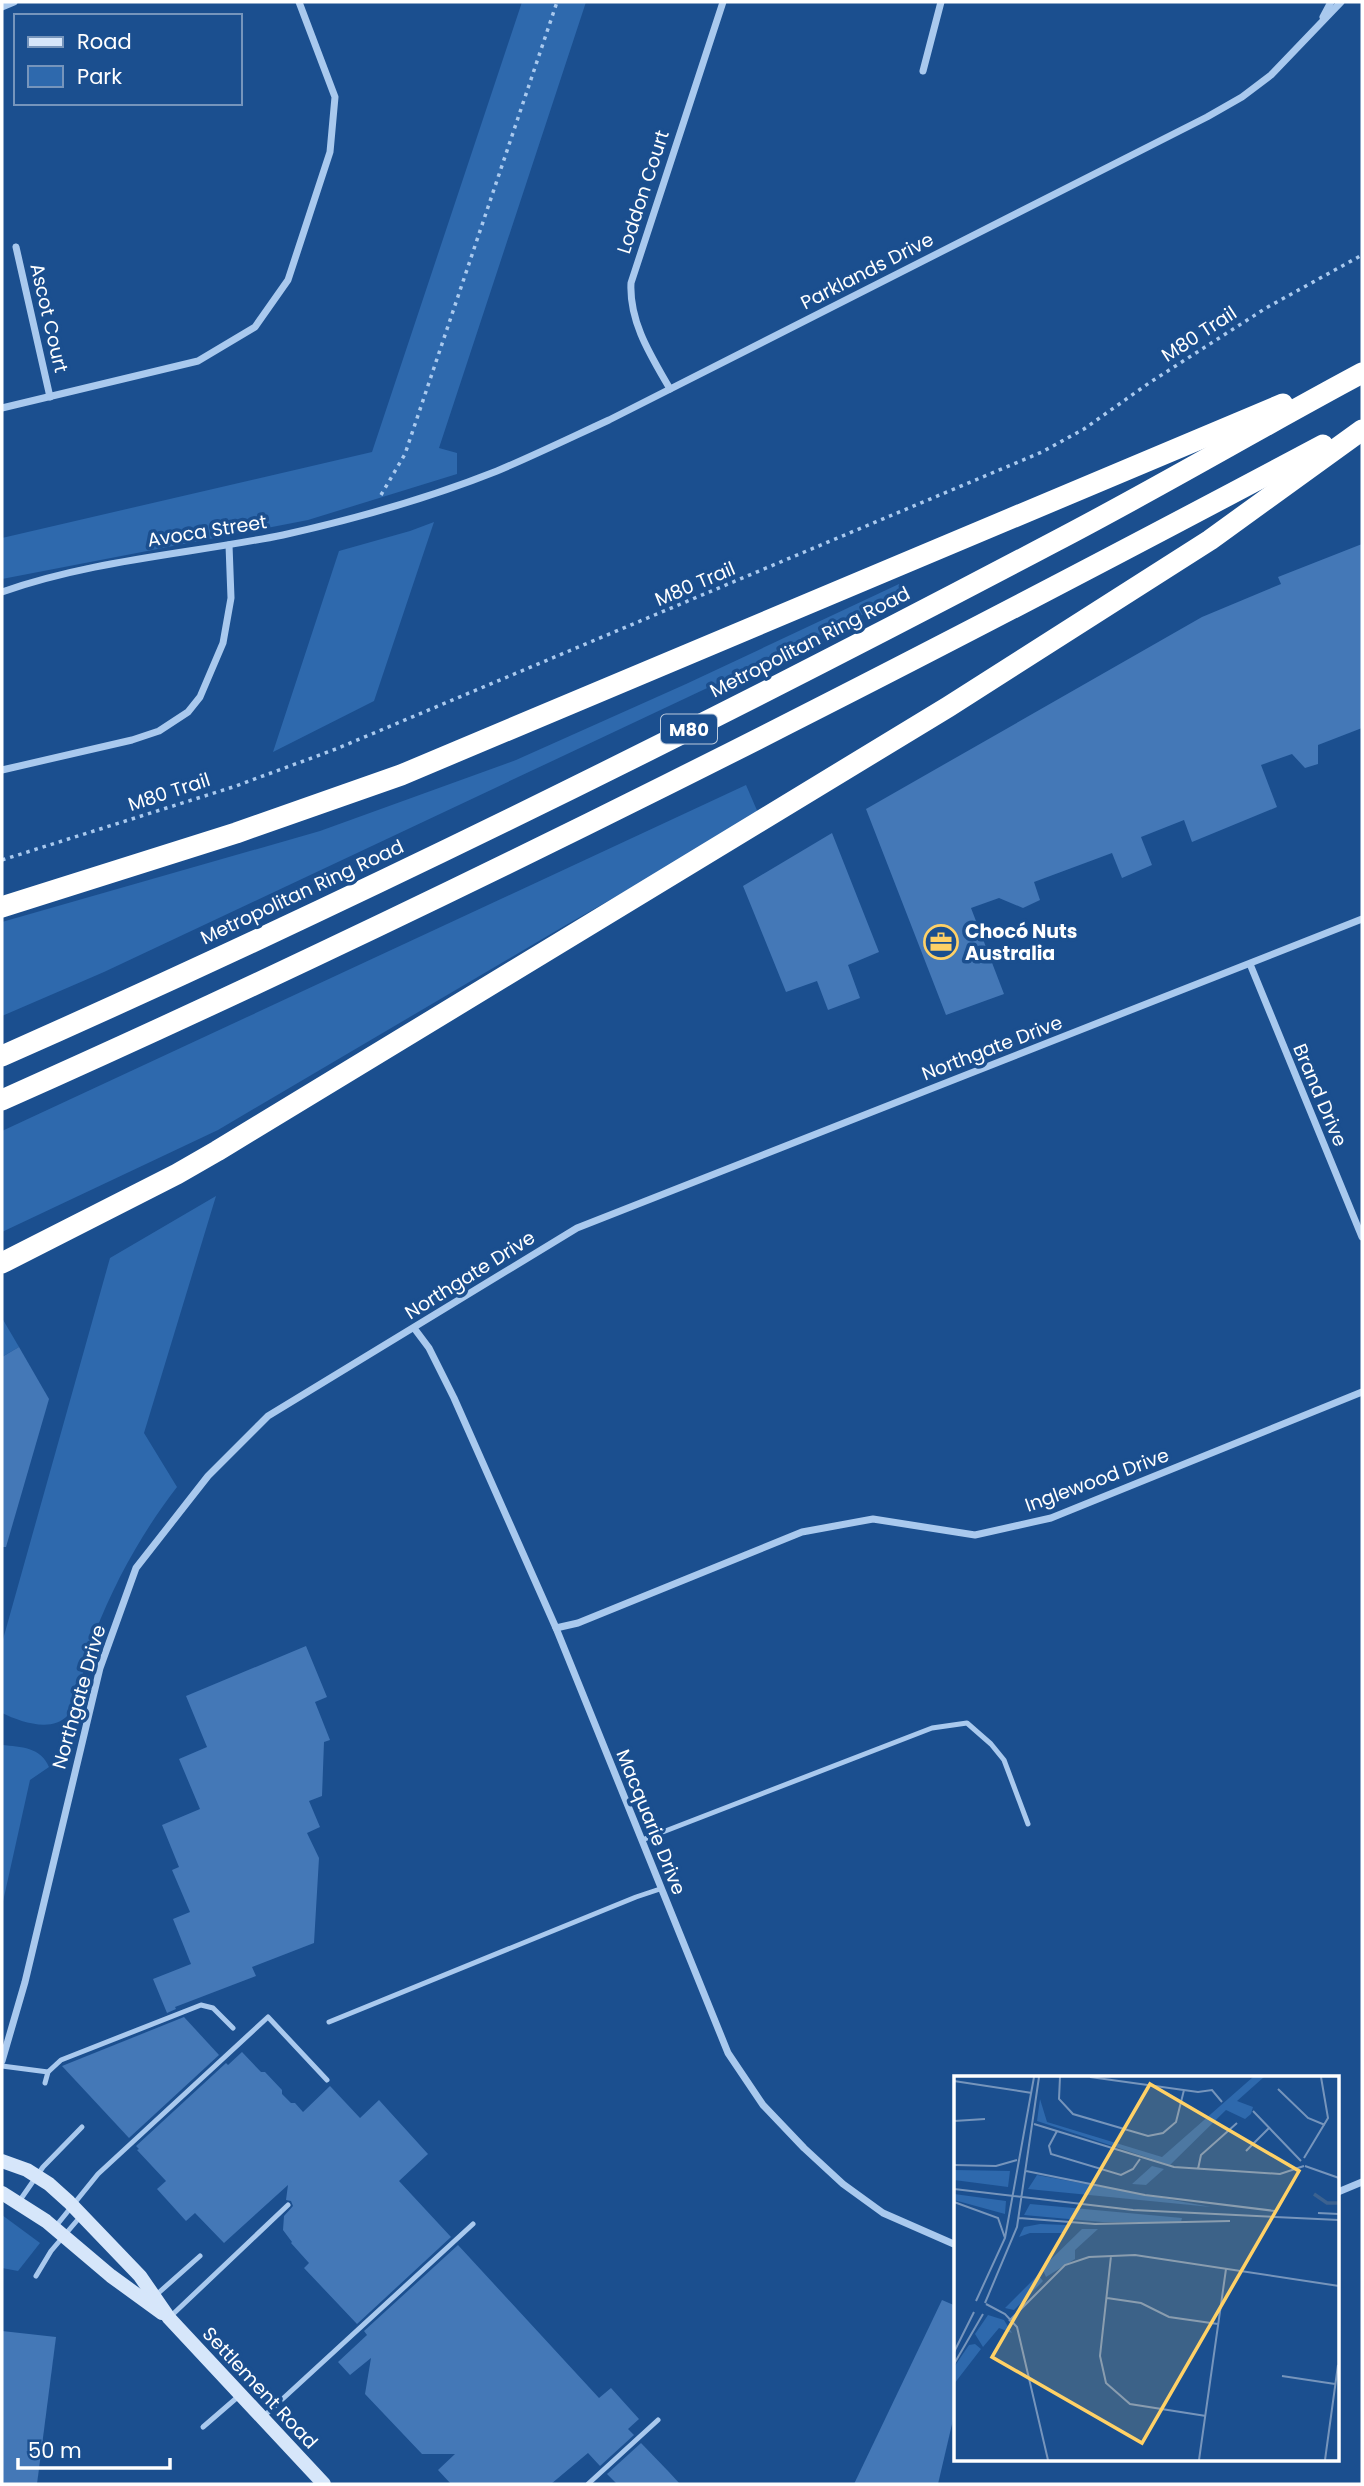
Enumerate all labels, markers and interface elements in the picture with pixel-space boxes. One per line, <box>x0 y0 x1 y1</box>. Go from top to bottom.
legend <box>14 14 242 105</box>
text: Road <box>77 27 132 56</box>
text: Park <box>77 62 122 91</box>
street label: Loddon Court <box>610 127 676 257</box>
street label: Parklands Drive <box>796 226 938 316</box>
street label: Ascot Court <box>23 261 75 375</box>
street label: M80 Trail <box>1156 300 1242 368</box>
street label: Avoca Street <box>145 508 269 554</box>
street label: M80 Trail <box>651 555 739 613</box>
street label: Metropolitan Ring Road <box>705 580 915 704</box>
road number: M80 <box>661 714 717 744</box>
street label: M80 Trail <box>124 766 214 818</box>
street label: Metropolitan Ring Road <box>196 833 408 951</box>
place label: Chocó Nuts Australia <box>965 918 1077 967</box>
office icon: Chocó Nuts Australia <box>922 923 960 961</box>
street label: Northgate Drive <box>918 1009 1066 1087</box>
street label: Brand Drive <box>1286 1039 1354 1151</box>
street label: Northgate Drive <box>400 1224 540 1326</box>
street label: Inglewood Drive <box>1021 1441 1173 1519</box>
street label: Northgate Drive <box>46 1622 112 1772</box>
street label: Macquarie Drive <box>609 1745 693 1899</box>
inset map <box>954 2076 1340 2462</box>
street label: Settlement Road <box>196 2321 324 2455</box>
scale bar <box>18 2426 170 2470</box>
text: 50 m <box>28 2436 82 2465</box>

